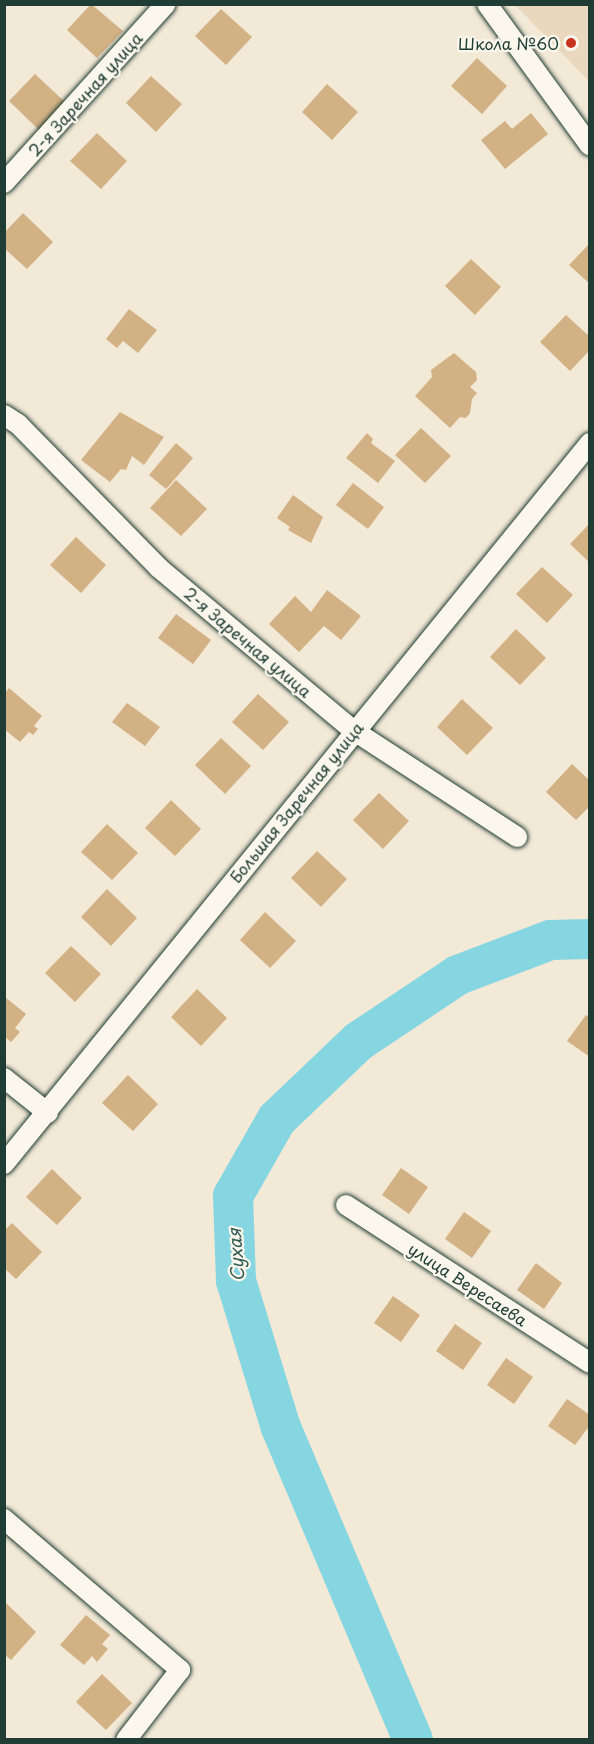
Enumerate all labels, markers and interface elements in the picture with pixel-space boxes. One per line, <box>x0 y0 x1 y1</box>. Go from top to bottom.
street label: 2-я Заречная улица <box>24 28 146 160</box>
place label: Школа №60 <box>457 33 559 53</box>
marker: Школа №60 <box>564 36 578 50</box>
street label: 2-я Заречная улица <box>180 583 316 701</box>
street label: Большая Заречная улица <box>225 717 367 887</box>
water label: Сухая <box>223 1228 249 1282</box>
street label: улица Вересаева <box>405 1238 531 1330</box>

